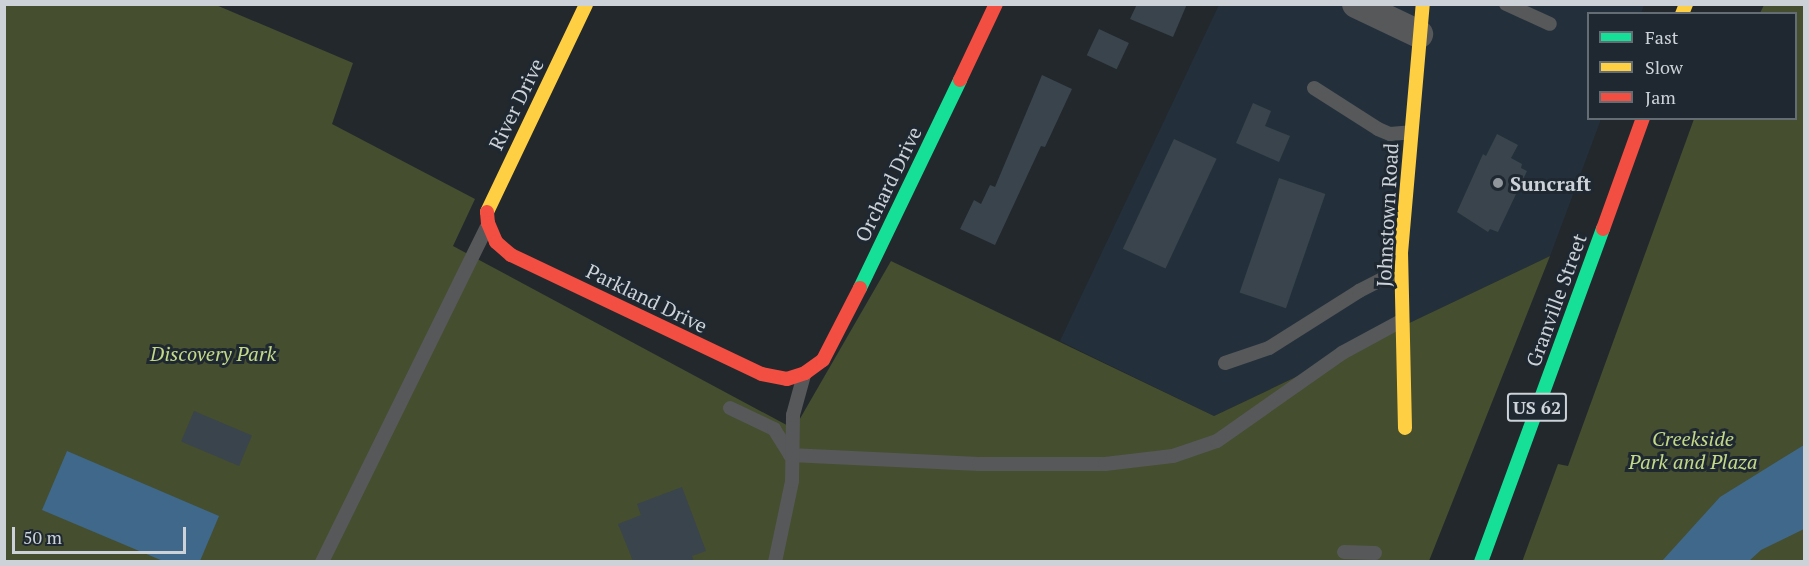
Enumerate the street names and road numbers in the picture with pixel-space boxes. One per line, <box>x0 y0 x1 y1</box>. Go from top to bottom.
street label: River Drive <box>484 54 548 154</box>
street label: Orchard Drive <box>850 123 926 245</box>
street label: Johnstown Road <box>1371 142 1403 288</box>
street label: Granville Street <box>1521 230 1591 370</box>
street label: Parkland Drive <box>583 258 711 338</box>
road number: US 62 <box>1506 392 1568 422</box>

